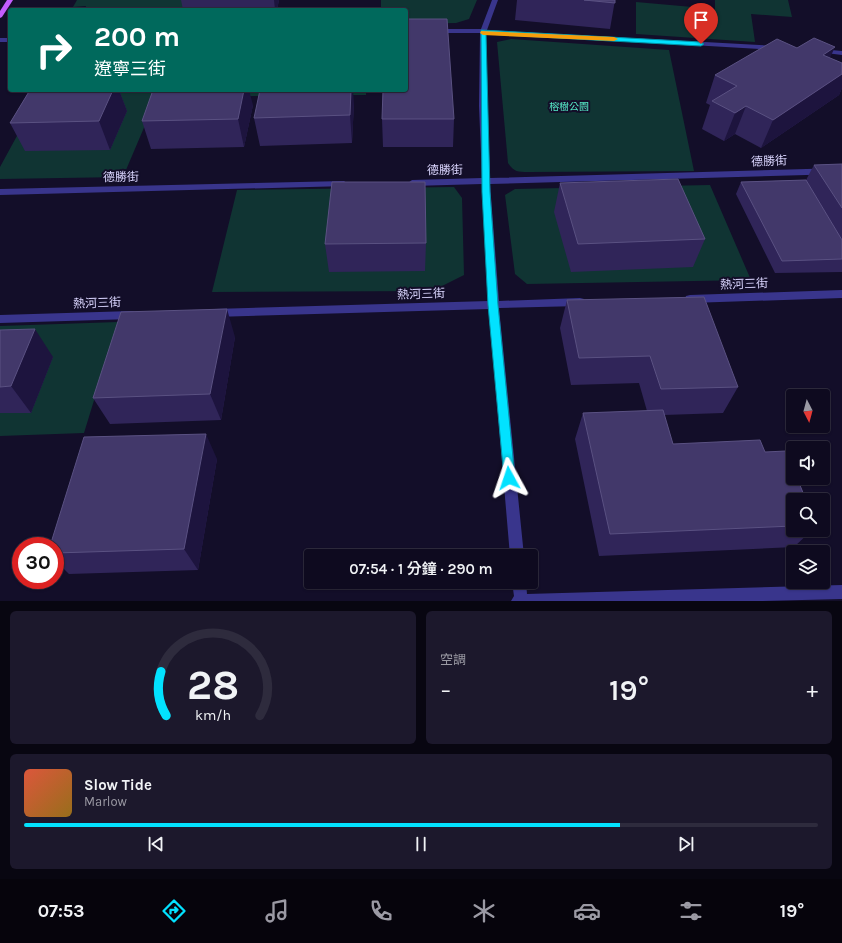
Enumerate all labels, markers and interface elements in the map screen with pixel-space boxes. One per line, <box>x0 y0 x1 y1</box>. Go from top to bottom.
pin <box>684 3 718 44</box>
icon: arrive <box>690 9 712 31</box>
text: 200 m <box>94 20 180 53</box>
icon: right <box>28 24 80 76</box>
text: 遼寧三街 <box>94 58 166 80</box>
park label: 榕樹公園 <box>549 101 589 113</box>
street label: 德勝街 <box>751 153 787 169</box>
street label: 德勝街 <box>427 163 463 177</box>
street label: 德勝街 <box>103 170 139 184</box>
street label: 熱河三街 <box>720 276 768 292</box>
street label: 熱河三街 <box>397 286 445 302</box>
street label: 熱河三街 <box>73 295 121 311</box>
north arrow <box>786 389 830 433</box>
map controls <box>786 389 830 589</box>
button: sound <box>786 441 830 485</box>
position arrow <box>488 457 530 499</box>
button: search <box>786 493 830 537</box>
speed limit sign: 30 <box>12 537 64 589</box>
button: layers <box>786 545 830 589</box>
text: 07:54 · 1 分鐘 · 290 m <box>349 560 493 578</box>
text: 空調 <box>440 652 466 667</box>
text: 28 <box>187 660 239 708</box>
text: 19° <box>609 672 649 708</box>
text: − <box>440 677 452 703</box>
text: + <box>806 677 818 703</box>
text: km/h <box>195 706 231 723</box>
text: Slow Tide <box>84 776 152 794</box>
text: Marlow <box>84 794 127 809</box>
icon: previous <box>145 833 167 855</box>
icon: pause <box>410 833 432 855</box>
icon: next <box>675 833 697 855</box>
icon: directions <box>160 897 188 925</box>
icon: music <box>263 897 291 925</box>
icon: phone <box>367 897 395 925</box>
icon: climate <box>470 897 498 925</box>
icon: car <box>573 897 601 925</box>
icon: filters <box>677 897 705 925</box>
text: 07:53 <box>38 900 85 922</box>
text: 19° <box>780 900 804 922</box>

